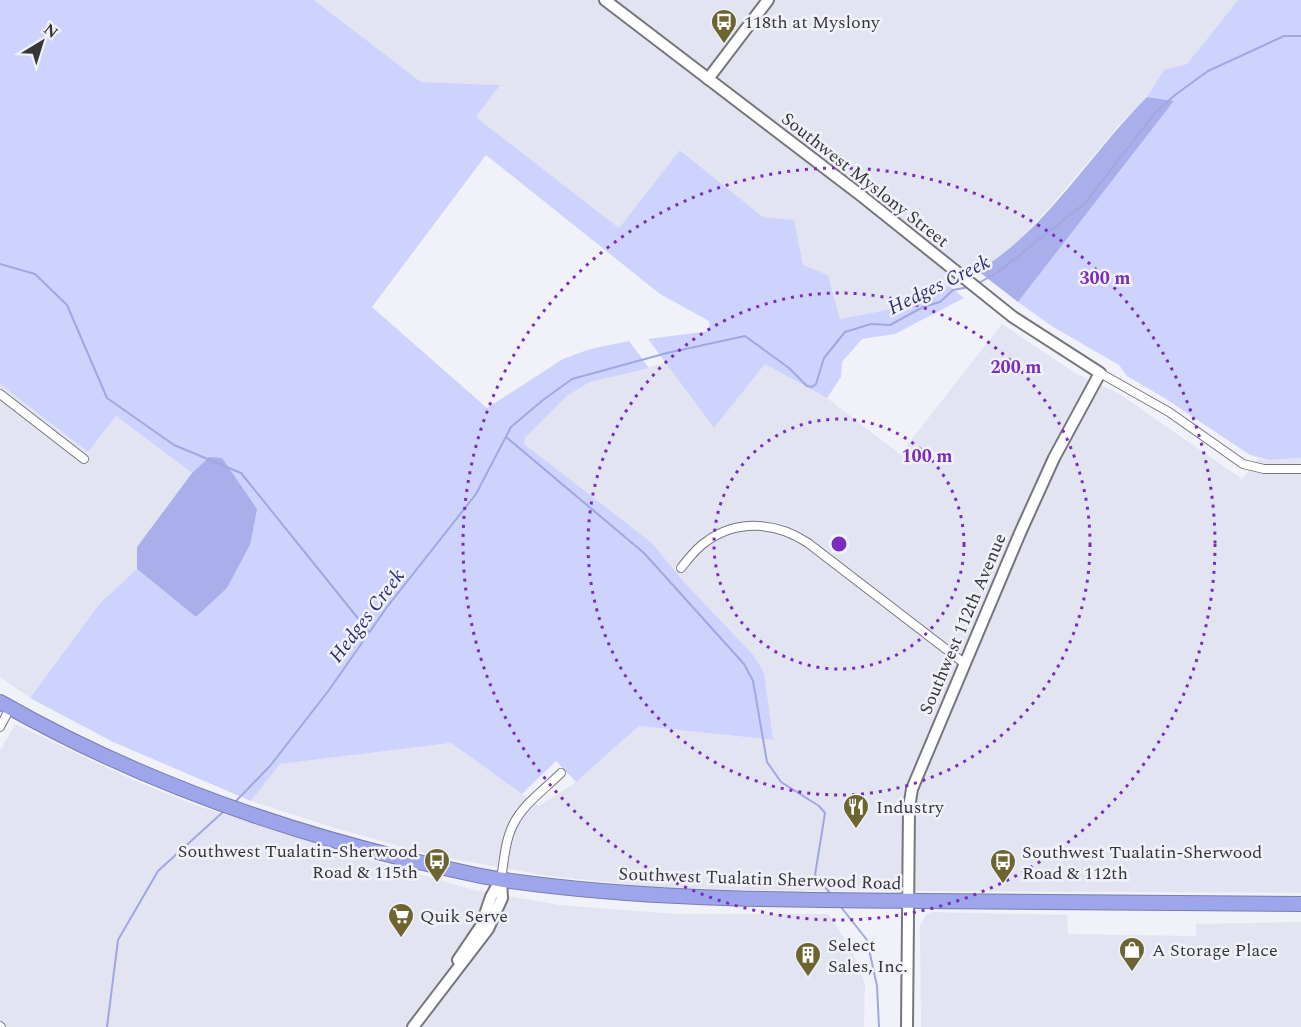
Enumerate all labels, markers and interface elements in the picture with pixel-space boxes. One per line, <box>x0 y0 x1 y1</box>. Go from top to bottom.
bus stop icon: 118th at Myslony <box>709 7 739 45</box>
place label: 118th at Myslony <box>744 9 881 36</box>
north arrow <box>12 12 72 72</box>
text: N <box>38 17 63 44</box>
street label: Southwest Myslony Street <box>775 106 955 254</box>
water label: Hedges Creek <box>883 247 996 323</box>
text: 300 m <box>1079 265 1131 292</box>
text: 200 m <box>990 354 1042 381</box>
text: 100 m <box>901 443 953 470</box>
street label: Southwest 112th Avenue <box>912 529 1014 719</box>
centre of rings <box>829 534 849 554</box>
water label: Hedges Creek <box>322 562 413 669</box>
restaurant icon: Industry <box>841 792 871 830</box>
place label: Industry <box>876 794 945 821</box>
place label: Southwest Tualatin-Sherwood Road & 115th <box>178 838 418 886</box>
place label: Southwest Tualatin-Sherwood Road & 112th <box>1022 839 1262 887</box>
bus stop icon: Southwest Tualatin-Sherwood Road & 115th <box>422 846 452 884</box>
bus stop icon: Southwest Tualatin-Sherwood Road & 112th <box>988 847 1018 885</box>
street label: Southwest Tualatin Sherwood Road <box>618 861 902 897</box>
supermarket icon: Quik Serve <box>386 901 416 939</box>
place label: Quik Serve <box>420 903 508 930</box>
place label: Select Sales, Inc. <box>828 932 908 980</box>
shop icon: A Storage Place <box>1117 935 1147 973</box>
place label: A Storage Place <box>1152 937 1278 964</box>
building icon: Select Sales, Inc. <box>793 940 823 978</box>

